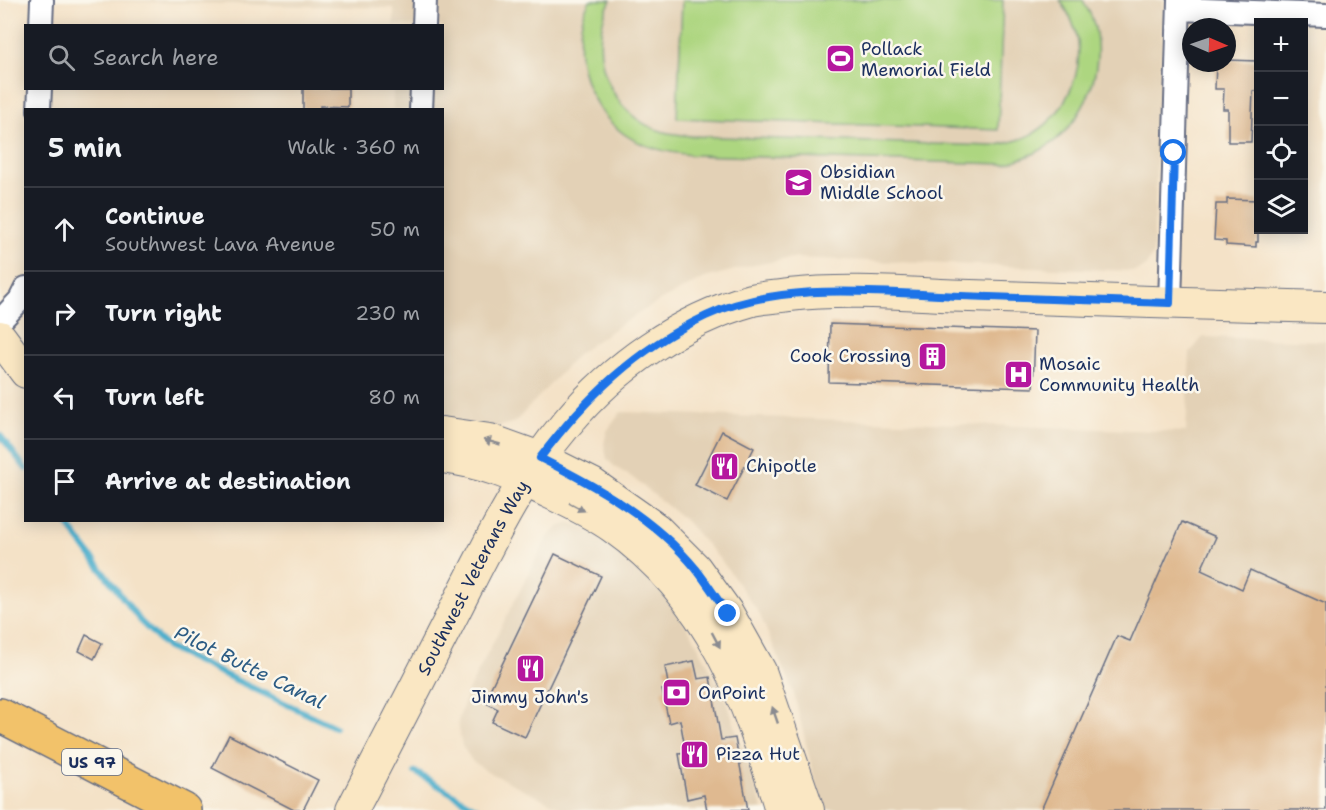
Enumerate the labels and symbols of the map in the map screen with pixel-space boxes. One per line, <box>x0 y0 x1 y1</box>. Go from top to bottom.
north arrow <box>1182 18 1236 72</box>
place label: Pollack Memorial Field <box>861 37 991 82</box>
sports icon: Pollack Memorial Field <box>824 43 856 75</box>
route start <box>1160 139 1186 165</box>
place label: Obsidian Middle School <box>820 160 944 205</box>
school or university icon: Obsidian Middle School <box>783 166 815 198</box>
building icon: Cook Crossing <box>916 340 948 372</box>
place label: Cook Crossing <box>790 344 911 368</box>
place label: Mosaic Community Health <box>1039 352 1200 397</box>
hospital icon: Mosaic Community Health <box>1002 358 1034 390</box>
one-way arrow <box>483 437 501 446</box>
restaurant icon: Chipotle <box>709 450 741 482</box>
place label: Chipotle <box>746 454 817 478</box>
street label: Southwest Veterans Way <box>412 475 534 679</box>
one-way arrow <box>569 502 586 512</box>
route end <box>714 600 740 626</box>
water label: Pilot Butte Canal <box>170 619 330 715</box>
one-way arrow <box>711 632 721 649</box>
restaurant icon: Jimmy John's <box>514 652 546 684</box>
bank icon: OnPoint <box>661 677 693 709</box>
place label: OnPoint <box>698 681 766 705</box>
place label: Jimmy John's <box>471 685 589 709</box>
one-way arrow <box>770 706 780 724</box>
restaurant icon: Pizza Hut <box>679 738 711 770</box>
place label: Pizza Hut <box>716 742 800 766</box>
road number: US 97 <box>62 749 122 775</box>

